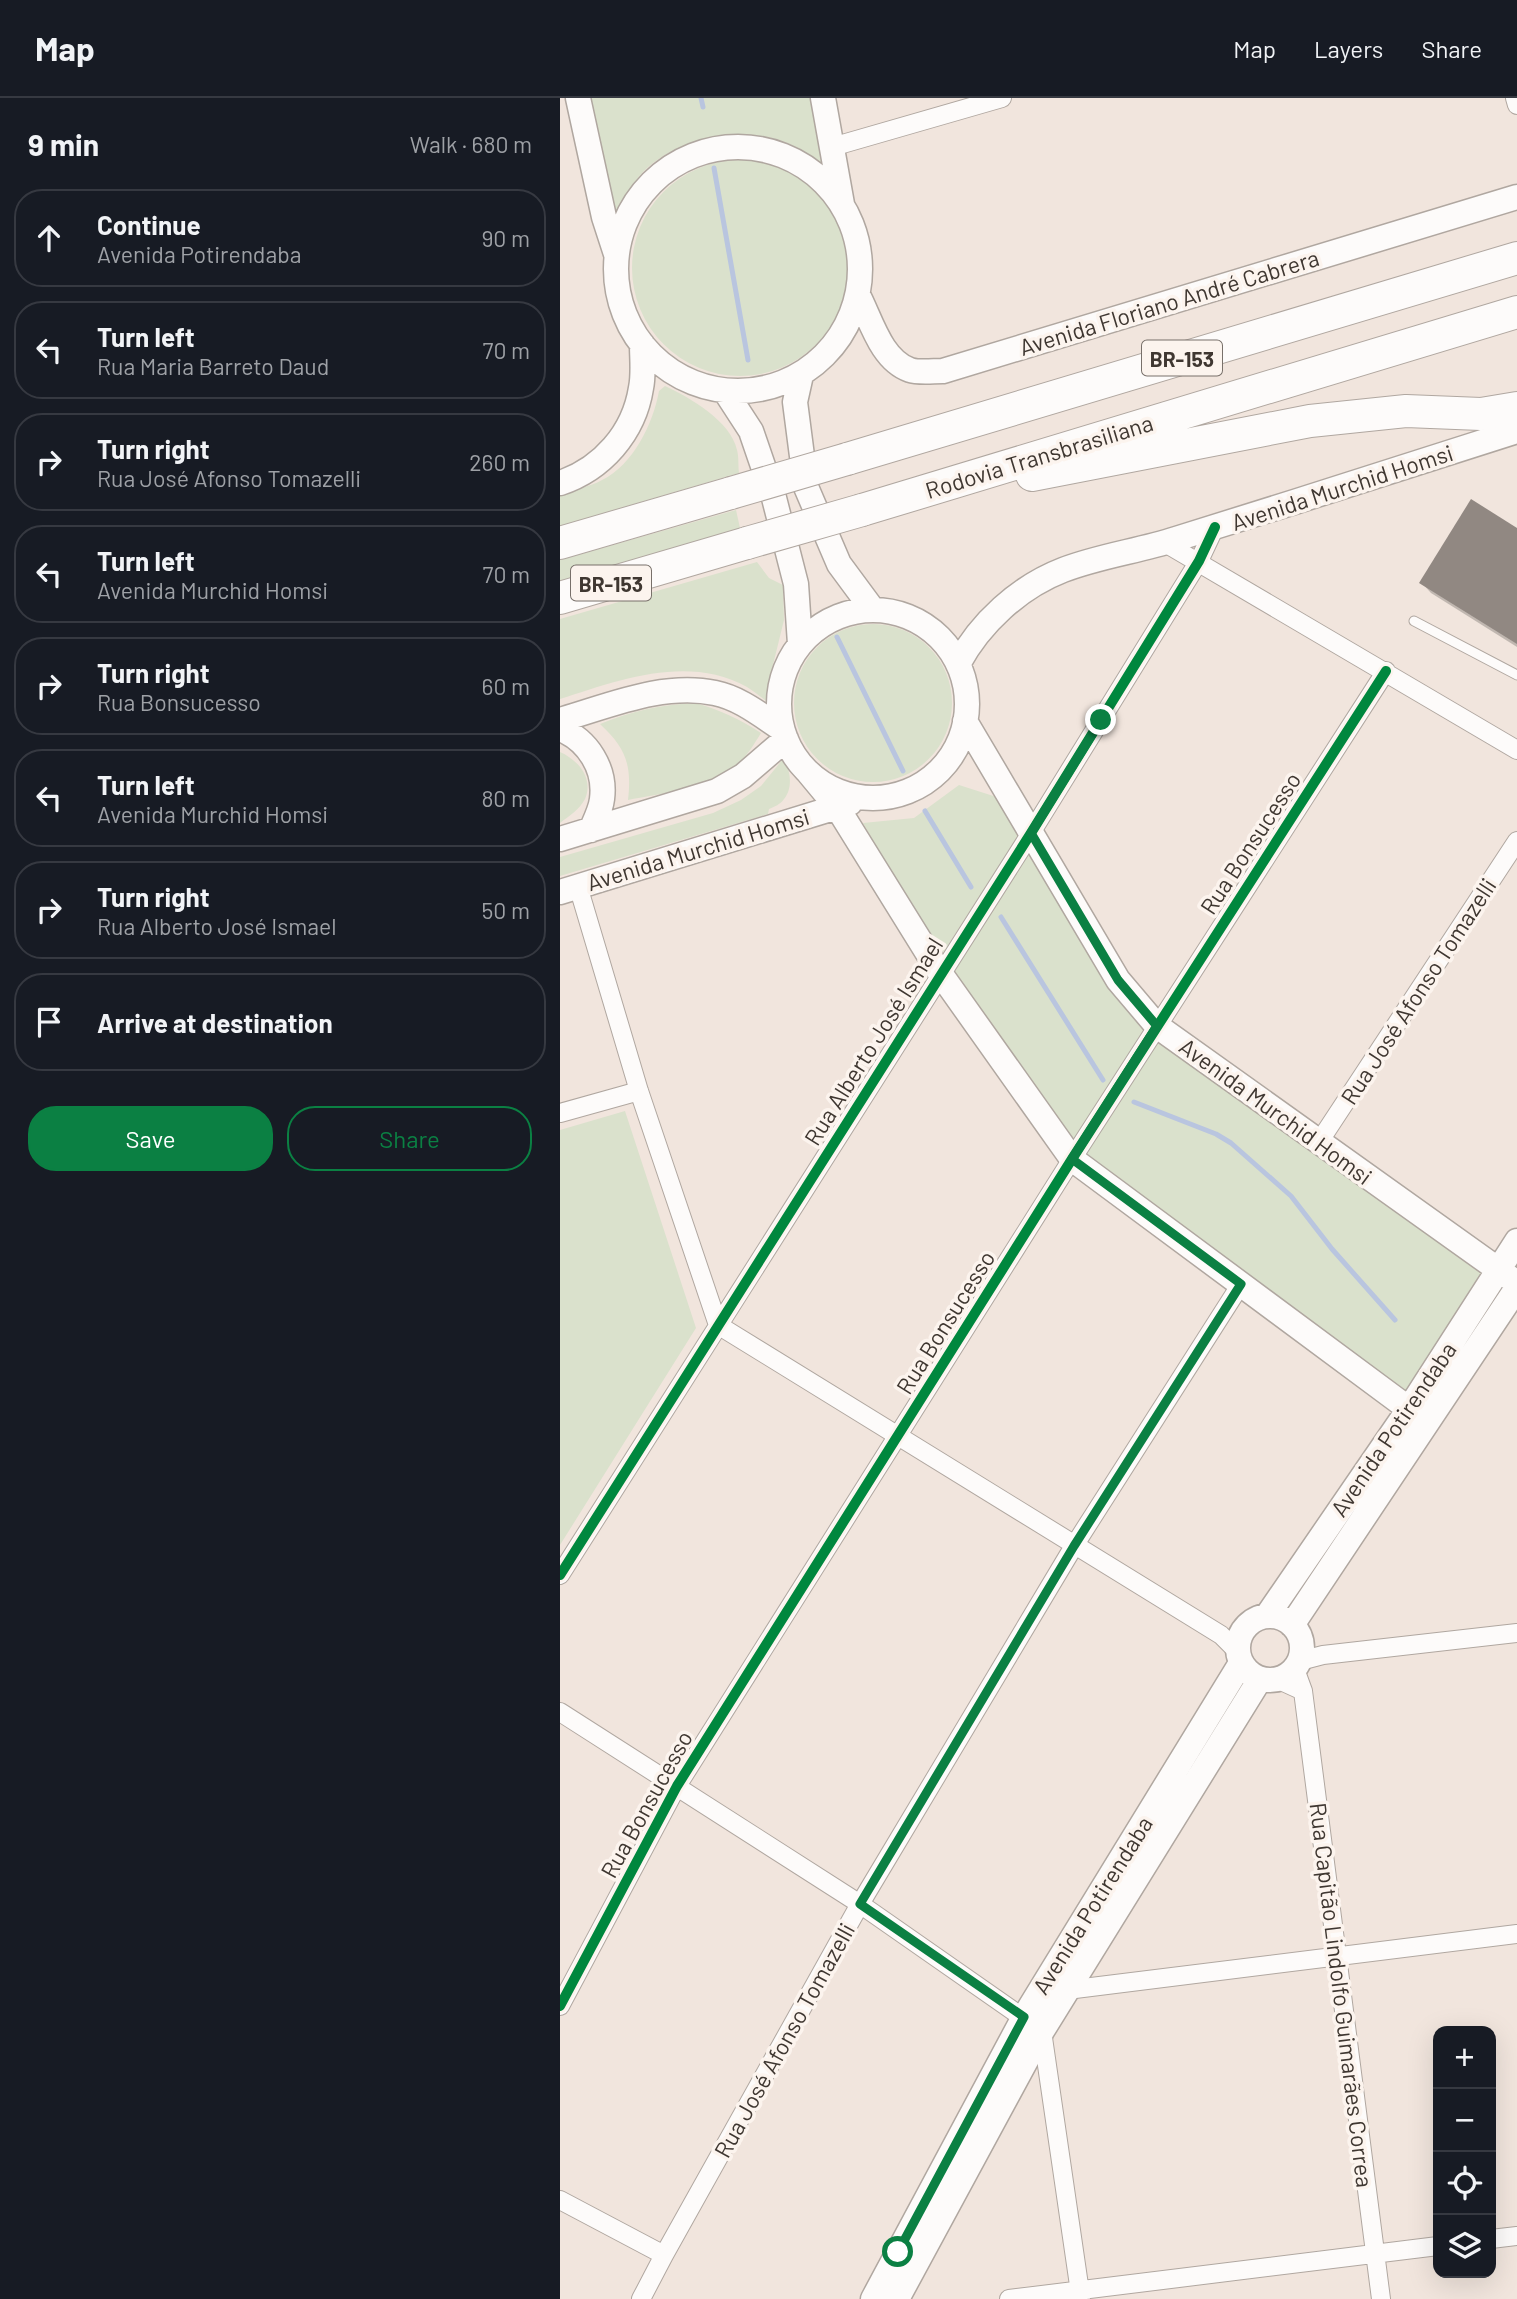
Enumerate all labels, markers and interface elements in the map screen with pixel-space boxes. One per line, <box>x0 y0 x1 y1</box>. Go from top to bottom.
text: Map <box>35 28 95 68</box>
text: Map <box>1233 34 1276 63</box>
text: Layers <box>1314 34 1383 63</box>
text: Share <box>1421 34 1482 63</box>
text: 9 min <box>28 126 99 162</box>
text: Walk · 680 m <box>410 130 532 158</box>
text: Continue <box>97 209 201 240</box>
icon: ahead <box>30 219 68 257</box>
text: 90 m <box>481 224 530 252</box>
text: Avenida Potirendaba <box>97 240 302 268</box>
street label: Avenida Floriano André Cabrera <box>1016 243 1322 361</box>
text: Turn left <box>97 321 195 352</box>
icon: left <box>30 331 68 369</box>
text: 70 m <box>483 336 530 364</box>
road number: BR-153 <box>1142 341 1222 376</box>
text: Rua Maria Barreto Daud <box>97 352 329 380</box>
street label: Rodovia Transbrasiliana <box>922 408 1156 504</box>
text: Turn right <box>97 433 210 464</box>
street label: Avenida Murchid Homsi <box>1228 438 1456 536</box>
icon: right <box>30 443 68 481</box>
text: 260 m <box>469 448 530 476</box>
text: Rua José Afonso Tomazelli <box>97 464 361 492</box>
text: Turn left <box>97 545 195 576</box>
icon: left <box>30 555 68 593</box>
text: 70 m <box>483 560 530 588</box>
road number: BR-153 <box>571 566 651 601</box>
text: Avenida Murchid Homsi <box>97 576 328 604</box>
text: Turn right <box>97 657 210 688</box>
icon: right <box>30 667 68 705</box>
text: 60 m <box>482 672 530 700</box>
text: Rua Bonsucesso <box>97 688 261 716</box>
route end <box>1085 704 1116 735</box>
street label: Rua Bonsucesso <box>1194 767 1306 919</box>
text: Turn left <box>97 769 195 800</box>
icon: left <box>30 779 68 817</box>
text: 80 m <box>481 784 530 812</box>
text: Avenida Murchid Homsi <box>97 800 328 828</box>
street label: Avenida Murchid Homsi <box>583 802 813 896</box>
street label: Rua José Afonso Tomazelli <box>1334 873 1502 1109</box>
text: Turn right <box>97 881 210 912</box>
icon: right <box>30 891 68 929</box>
text: 50 m <box>482 896 530 924</box>
text: Rua Alberto José Ismael <box>97 912 337 940</box>
street label: Rua Alberto José Ismael <box>798 932 948 1150</box>
icon: arrive <box>30 1003 68 1041</box>
text: Arrive at destination <box>97 1007 333 1038</box>
street label: Avenida Murchid Homsi <box>1174 1032 1378 1190</box>
button: Save <box>28 1106 273 1171</box>
button: Share <box>287 1106 532 1171</box>
street label: Rua Bonsucesso <box>890 1245 1000 1399</box>
street label: Avenida Potirendaba <box>1324 1336 1462 1522</box>
street label: Rua Bonsucesso <box>594 1726 698 1882</box>
street label: Rua Capitão Lindolfo Guimarães Correa <box>1304 1801 1380 2189</box>
street label: Avenida Potirendaba <box>1026 1811 1158 1999</box>
street label: Rua José Afonso Tomazelli <box>708 1918 860 2162</box>
map controls <box>1433 2026 1496 2278</box>
button: + <box>1433 2026 1496 2089</box>
button: − <box>1433 2089 1496 2152</box>
button: locate <box>1433 2152 1496 2215</box>
button: layers <box>1433 2215 1496 2278</box>
route start <box>882 2236 913 2267</box>

